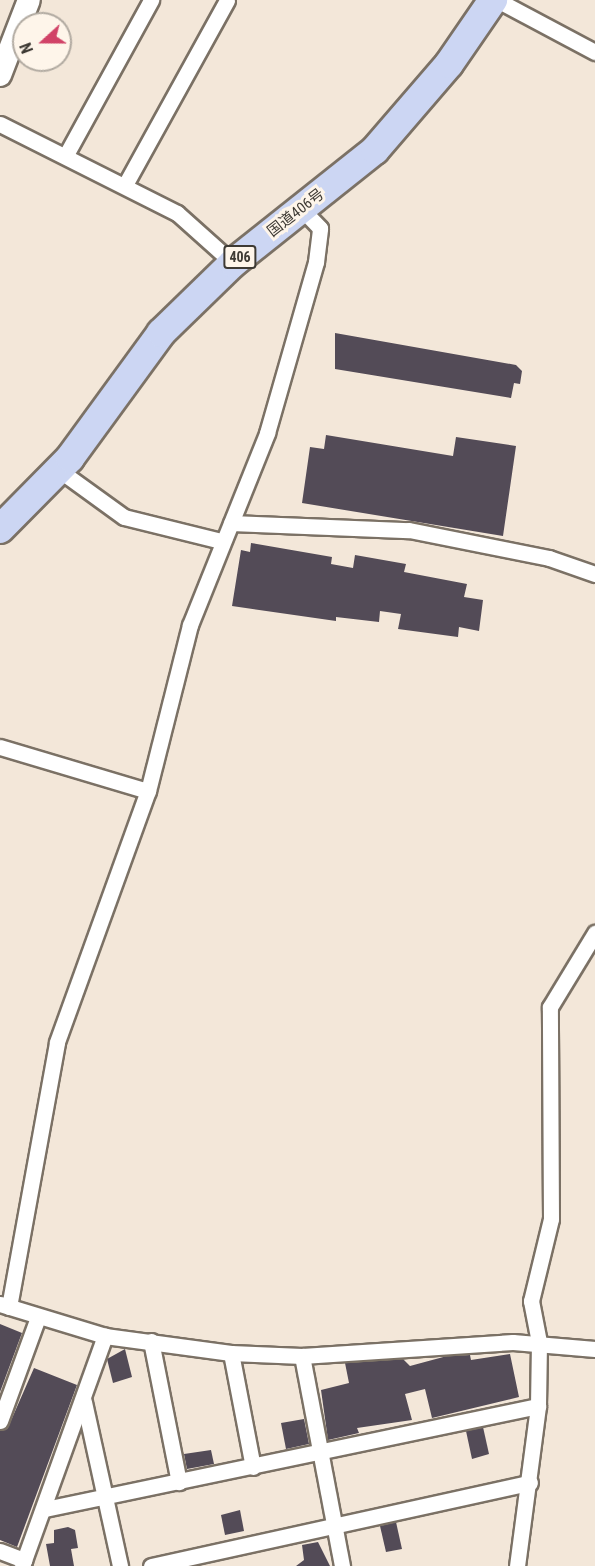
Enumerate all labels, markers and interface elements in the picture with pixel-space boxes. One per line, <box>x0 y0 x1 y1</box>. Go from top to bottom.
north arrow <box>12 12 72 72</box>
text: N <box>16 40 37 56</box>
street label: 国道406号 <box>264 185 328 241</box>
road number: 406 <box>222 246 258 268</box>

